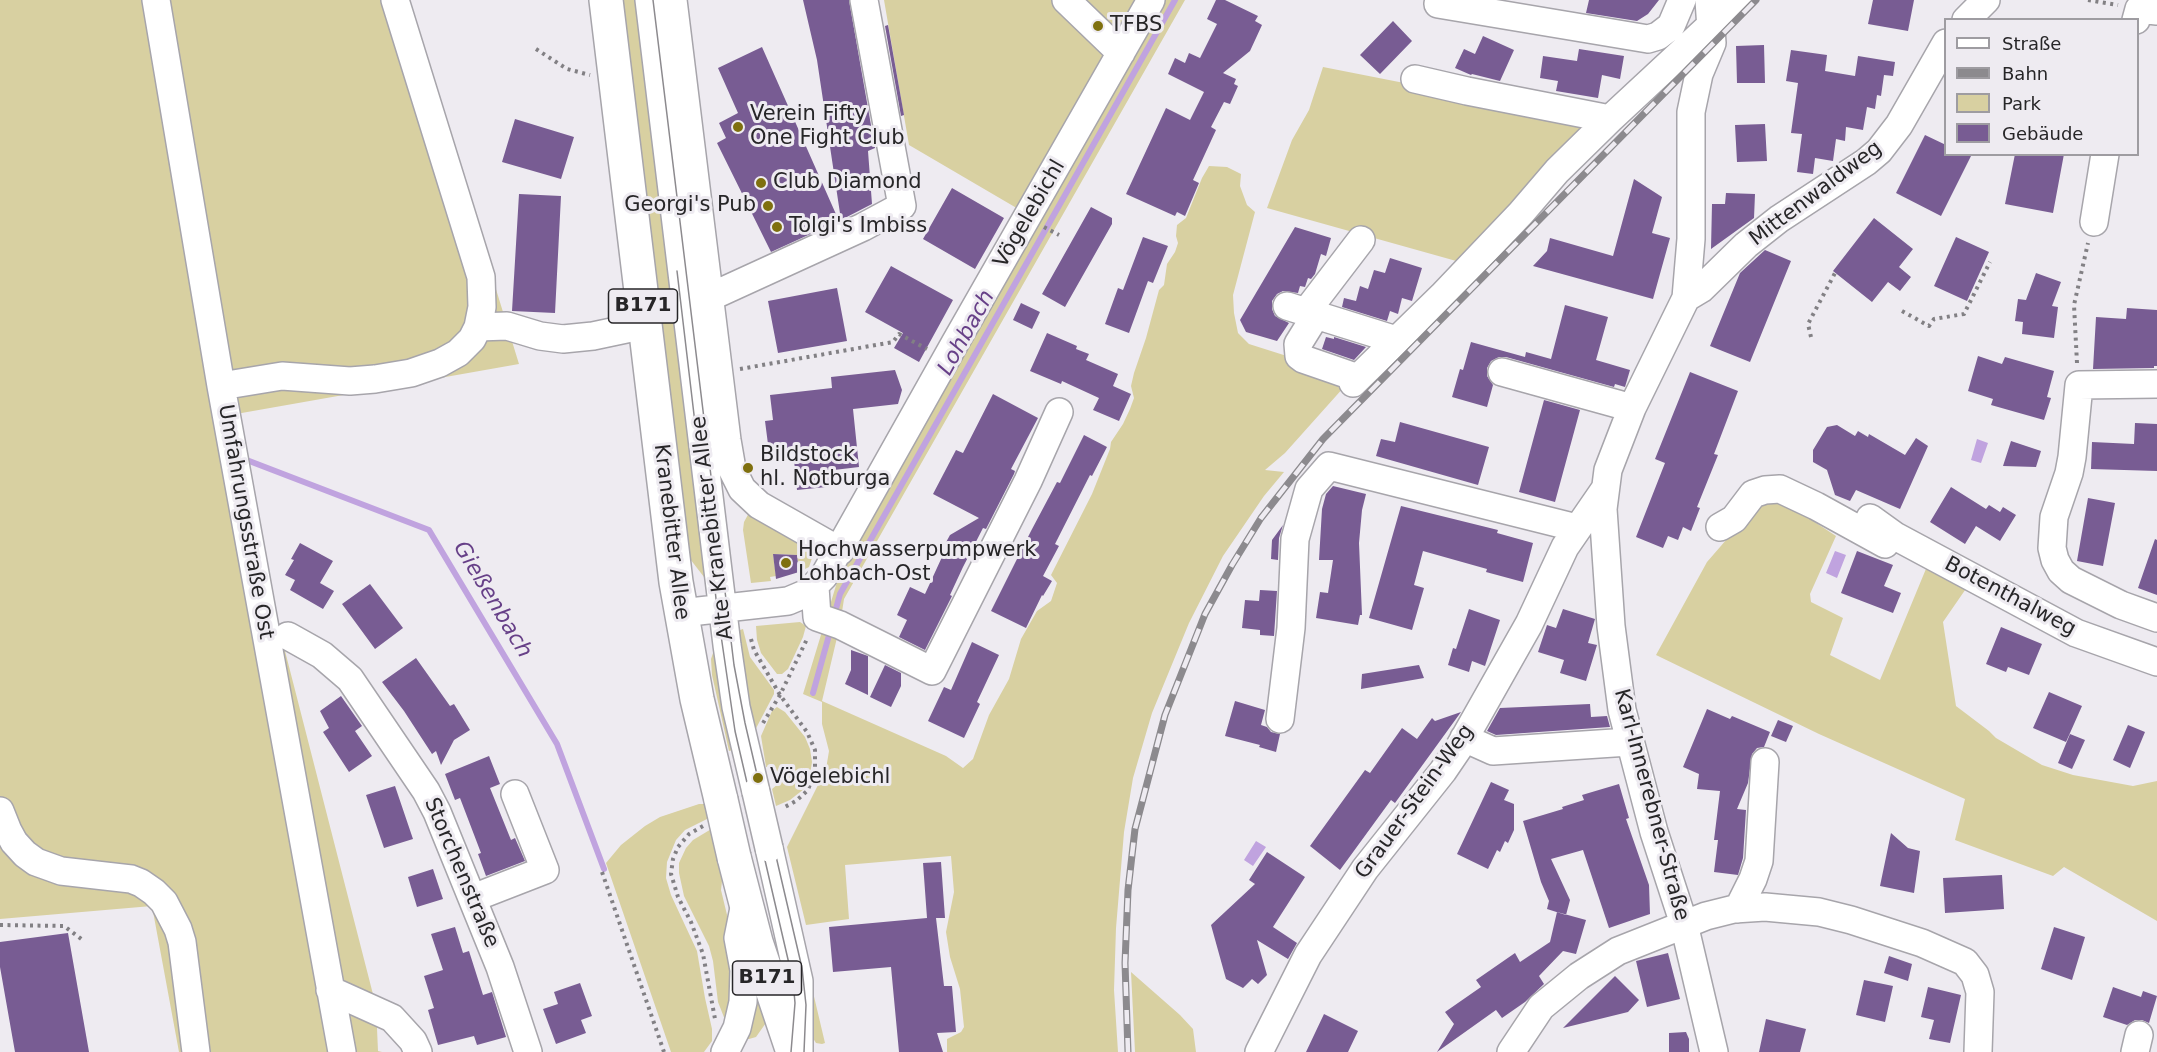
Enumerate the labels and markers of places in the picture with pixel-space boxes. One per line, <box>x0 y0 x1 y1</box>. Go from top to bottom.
place label: TFBS <box>1110 13 1162 39</box>
marker: TFBS <box>1091 19 1105 33</box>
place label: Verein Fifty One Fight Club <box>750 102 905 152</box>
marker: Verein Fifty One Fight Club <box>731 120 745 134</box>
place label: Club Diamond <box>773 170 922 196</box>
marker: Club Diamond <box>754 176 768 190</box>
place label: Georgi's Pub <box>624 193 756 219</box>
marker: Georgi's Pub <box>761 199 775 213</box>
place label: Tolgi's Imbiss <box>789 214 927 240</box>
marker: Tolgi's Imbiss <box>770 220 784 234</box>
place label: Bildstock hl. Notburga <box>760 443 890 493</box>
marker: Bildstock hl. Notburga <box>741 461 755 475</box>
place label: Hochwasserpumpwerk Lohbach-Ost <box>798 538 1036 588</box>
marker: Hochwasserpumpwerk Lohbach-Ost <box>779 556 793 570</box>
place label: Vögelebichl <box>770 765 890 791</box>
marker: Vögelebichl <box>751 771 765 785</box>

